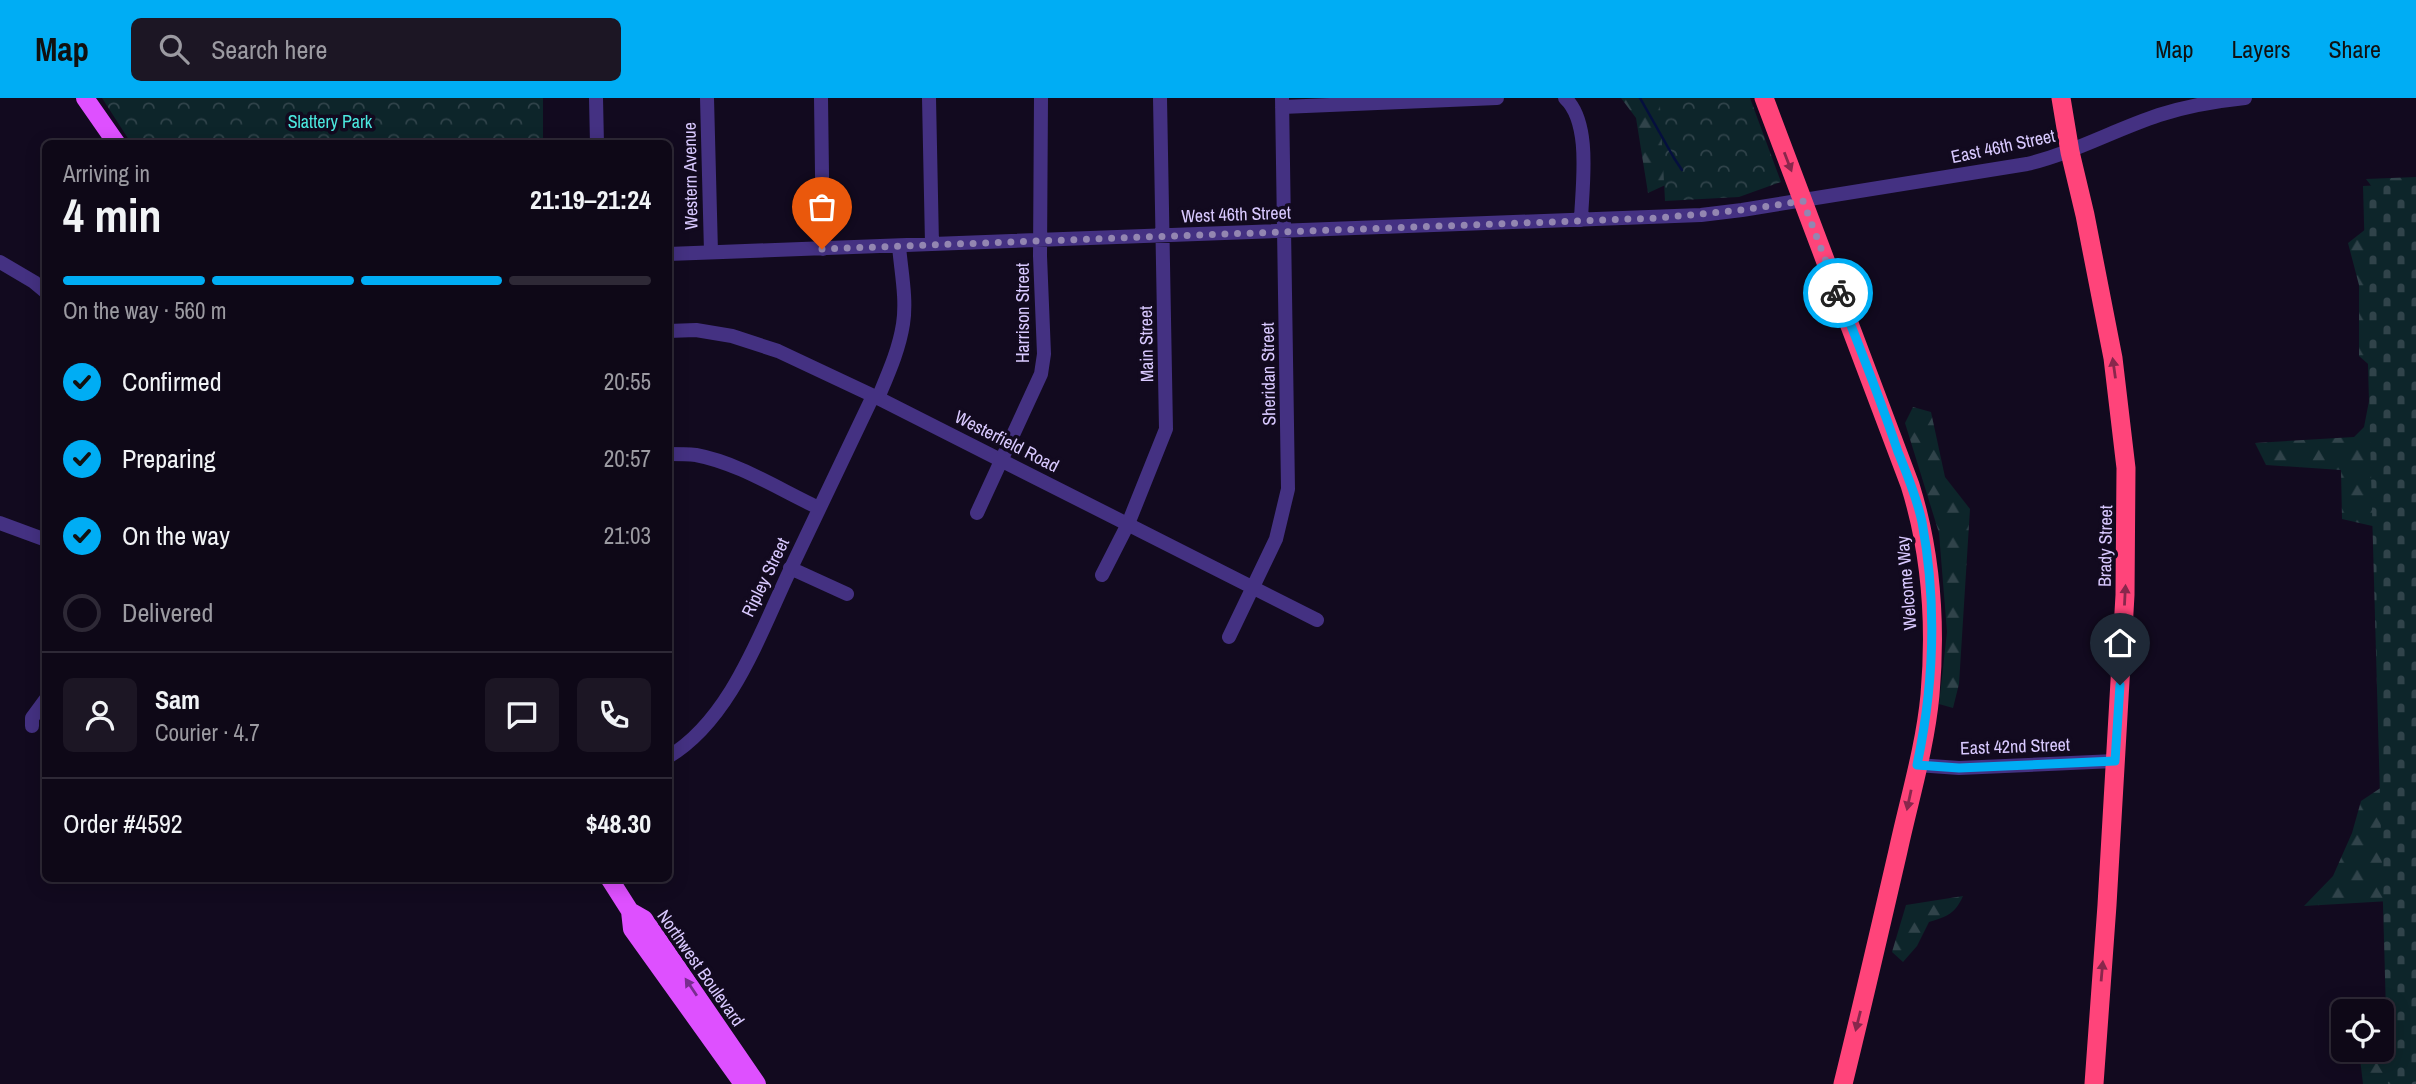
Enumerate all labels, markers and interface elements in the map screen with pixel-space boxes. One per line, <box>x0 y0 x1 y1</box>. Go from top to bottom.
search box <box>131 18 621 81</box>
text: Map <box>35 27 89 71</box>
icon: search <box>155 30 193 68</box>
text: Search here <box>211 32 327 67</box>
text: Map <box>2155 33 2193 65</box>
text: Layers <box>2231 33 2290 65</box>
text: Share <box>2328 33 2381 65</box>
park label: Slattery Park <box>288 109 373 134</box>
street label: Western Avenue <box>677 122 703 230</box>
street label: East 46th Street <box>1949 123 2057 169</box>
one-way arrow <box>1783 151 1794 172</box>
text: Arriving in <box>63 158 150 189</box>
pin <box>792 177 852 249</box>
text: 21:19–21:24 <box>530 182 651 217</box>
text: 4 min <box>63 184 162 246</box>
icon: bag <box>803 188 841 226</box>
street label: West 46th Street <box>1181 200 1291 228</box>
courier <box>1803 258 1873 328</box>
street label: Harrison Street <box>1010 263 1035 363</box>
icon: bike <box>1819 274 1857 312</box>
text: On the way · 560 m <box>63 295 227 326</box>
street label: Main Street <box>1133 306 1159 382</box>
street label: Sheridan Street <box>1255 322 1281 426</box>
one-way arrow <box>2108 357 2119 379</box>
icon: check <box>63 363 101 401</box>
text: Confirmed <box>122 364 222 399</box>
text: 20:55 <box>604 366 651 397</box>
street label: Westerfield Road <box>951 404 1063 478</box>
icon: check <box>63 440 101 478</box>
text: Preparing <box>122 441 216 476</box>
text: 20:57 <box>604 443 651 474</box>
street label: Brady Street <box>2092 505 2118 587</box>
icon: check <box>63 517 101 555</box>
text: On the way <box>122 518 230 553</box>
text: 21:03 <box>604 520 651 551</box>
street label: Ripley Street <box>735 533 795 621</box>
street label: Welcome Way <box>1889 534 1923 631</box>
one-way arrow <box>2119 584 2130 606</box>
text: Delivered <box>122 595 213 630</box>
pin <box>2090 613 2150 685</box>
icon: home <box>2101 624 2139 662</box>
button: person <box>63 678 137 752</box>
button: chat <box>485 678 559 752</box>
button: phone <box>577 678 651 752</box>
text: Sam <box>155 682 200 717</box>
text: Courier · 4.7 <box>155 717 260 748</box>
street label: East 42nd Street <box>1960 732 2070 760</box>
one-way arrow <box>1904 789 1915 811</box>
text: Order #4592 <box>63 806 183 841</box>
text: $48.30 <box>586 806 651 841</box>
street label: Northwest Boulevard <box>651 905 751 1031</box>
one-way arrow <box>2096 960 2107 982</box>
one-way arrow <box>684 978 698 996</box>
map controls <box>2331 999 2394 1062</box>
button: locate <box>2331 999 2394 1062</box>
one-way arrow <box>1852 1010 1863 1032</box>

